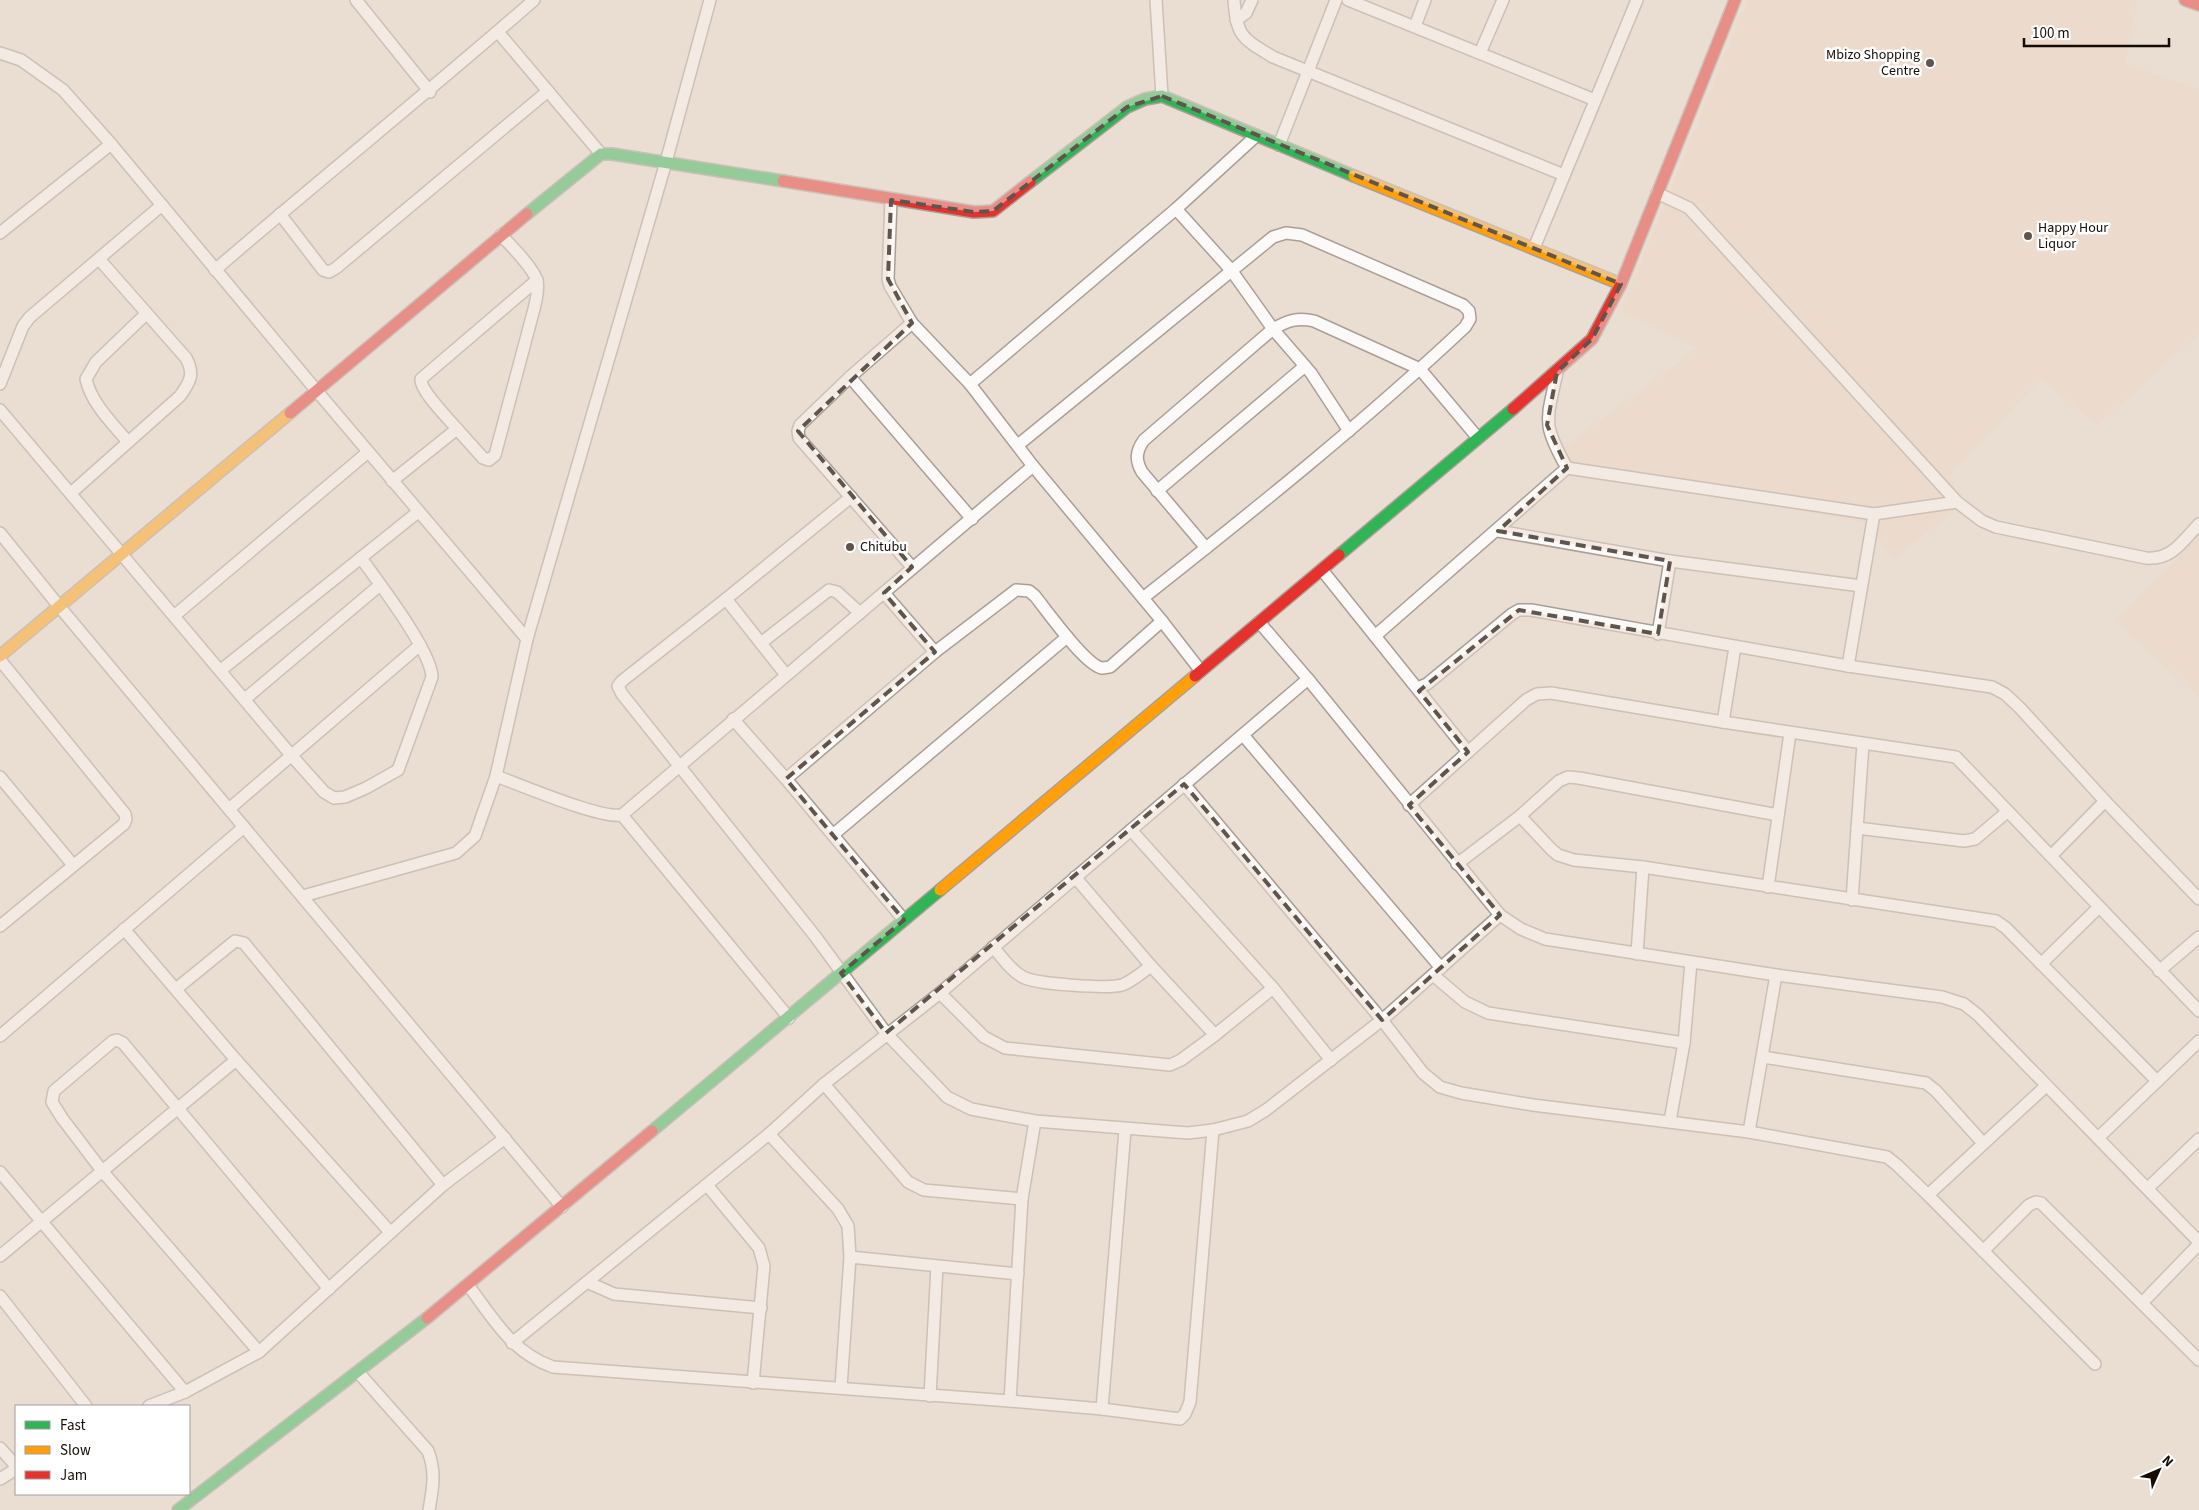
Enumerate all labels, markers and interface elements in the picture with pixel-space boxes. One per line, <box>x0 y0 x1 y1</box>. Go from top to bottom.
scale bar <box>2024 15 2169 47</box>
text: 100 m <box>2032 23 2070 44</box>
place label: Mbizo Shopping Centre <box>1826 45 1920 81</box>
marker: Mbizo Shopping Centre <box>1924 57 1936 69</box>
place label: Happy Hour Liquor <box>2038 218 2108 254</box>
marker: Happy Hour Liquor <box>2022 230 2034 242</box>
place label: Chitubu <box>860 537 907 557</box>
marker: Chitubu <box>844 541 856 553</box>
legend <box>15 1405 190 1495</box>
text: Fast <box>60 1415 86 1436</box>
text: Slow <box>60 1440 91 1461</box>
north arrow <box>2134 1445 2184 1495</box>
text: N <box>2157 1451 2178 1472</box>
text: Jam <box>60 1465 87 1486</box>

